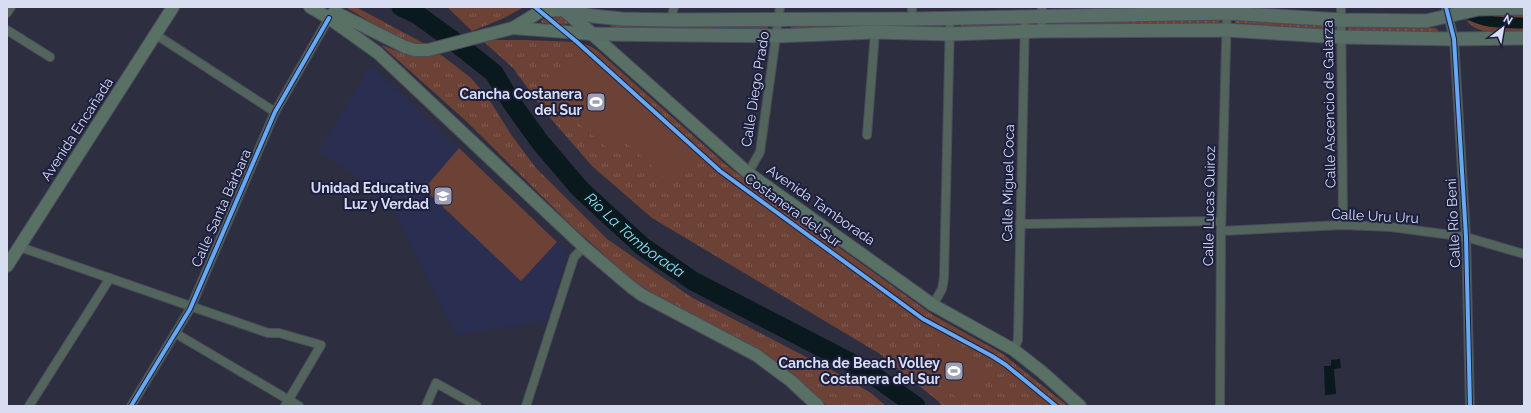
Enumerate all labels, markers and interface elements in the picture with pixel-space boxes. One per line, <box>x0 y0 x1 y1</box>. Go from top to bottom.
north arrow <box>1483 8 1523 48</box>
text: N <box>1501 12 1515 28</box>
street label: Calle Ascencio de Galarza <box>1320 20 1338 188</box>
street label: Calle Diego Prado <box>738 30 772 148</box>
street label: Avenida Encañada <box>38 74 116 184</box>
place label: Cancha Costanera del Sur <box>460 86 583 118</box>
sports icon: Cancha Costanera del Sur <box>585 91 607 113</box>
street label: Calle Miguel Coca <box>999 124 1017 242</box>
street label: Calle Lucas Quiroz <box>1200 146 1218 266</box>
street label: Calle Santa Bárbara <box>188 147 254 269</box>
street label: Avenida Tamborada <box>764 162 878 248</box>
street label: Costanera del Sur <box>742 170 844 250</box>
street label: Calle Río Beni <box>1443 178 1463 268</box>
place label: Unidad Educativa Luz y Verdad <box>311 180 429 212</box>
school or university icon: Unidad Educativa Luz y Verdad <box>432 185 454 207</box>
water label: Río La Tamborada <box>581 189 688 282</box>
street label: Calle Uru Uru <box>1331 206 1419 226</box>
place label: Cancha de Beach Volley Costanera del Sur <box>778 355 941 387</box>
sports icon: Cancha de Beach Volley Costanera del Sur <box>943 360 965 382</box>

